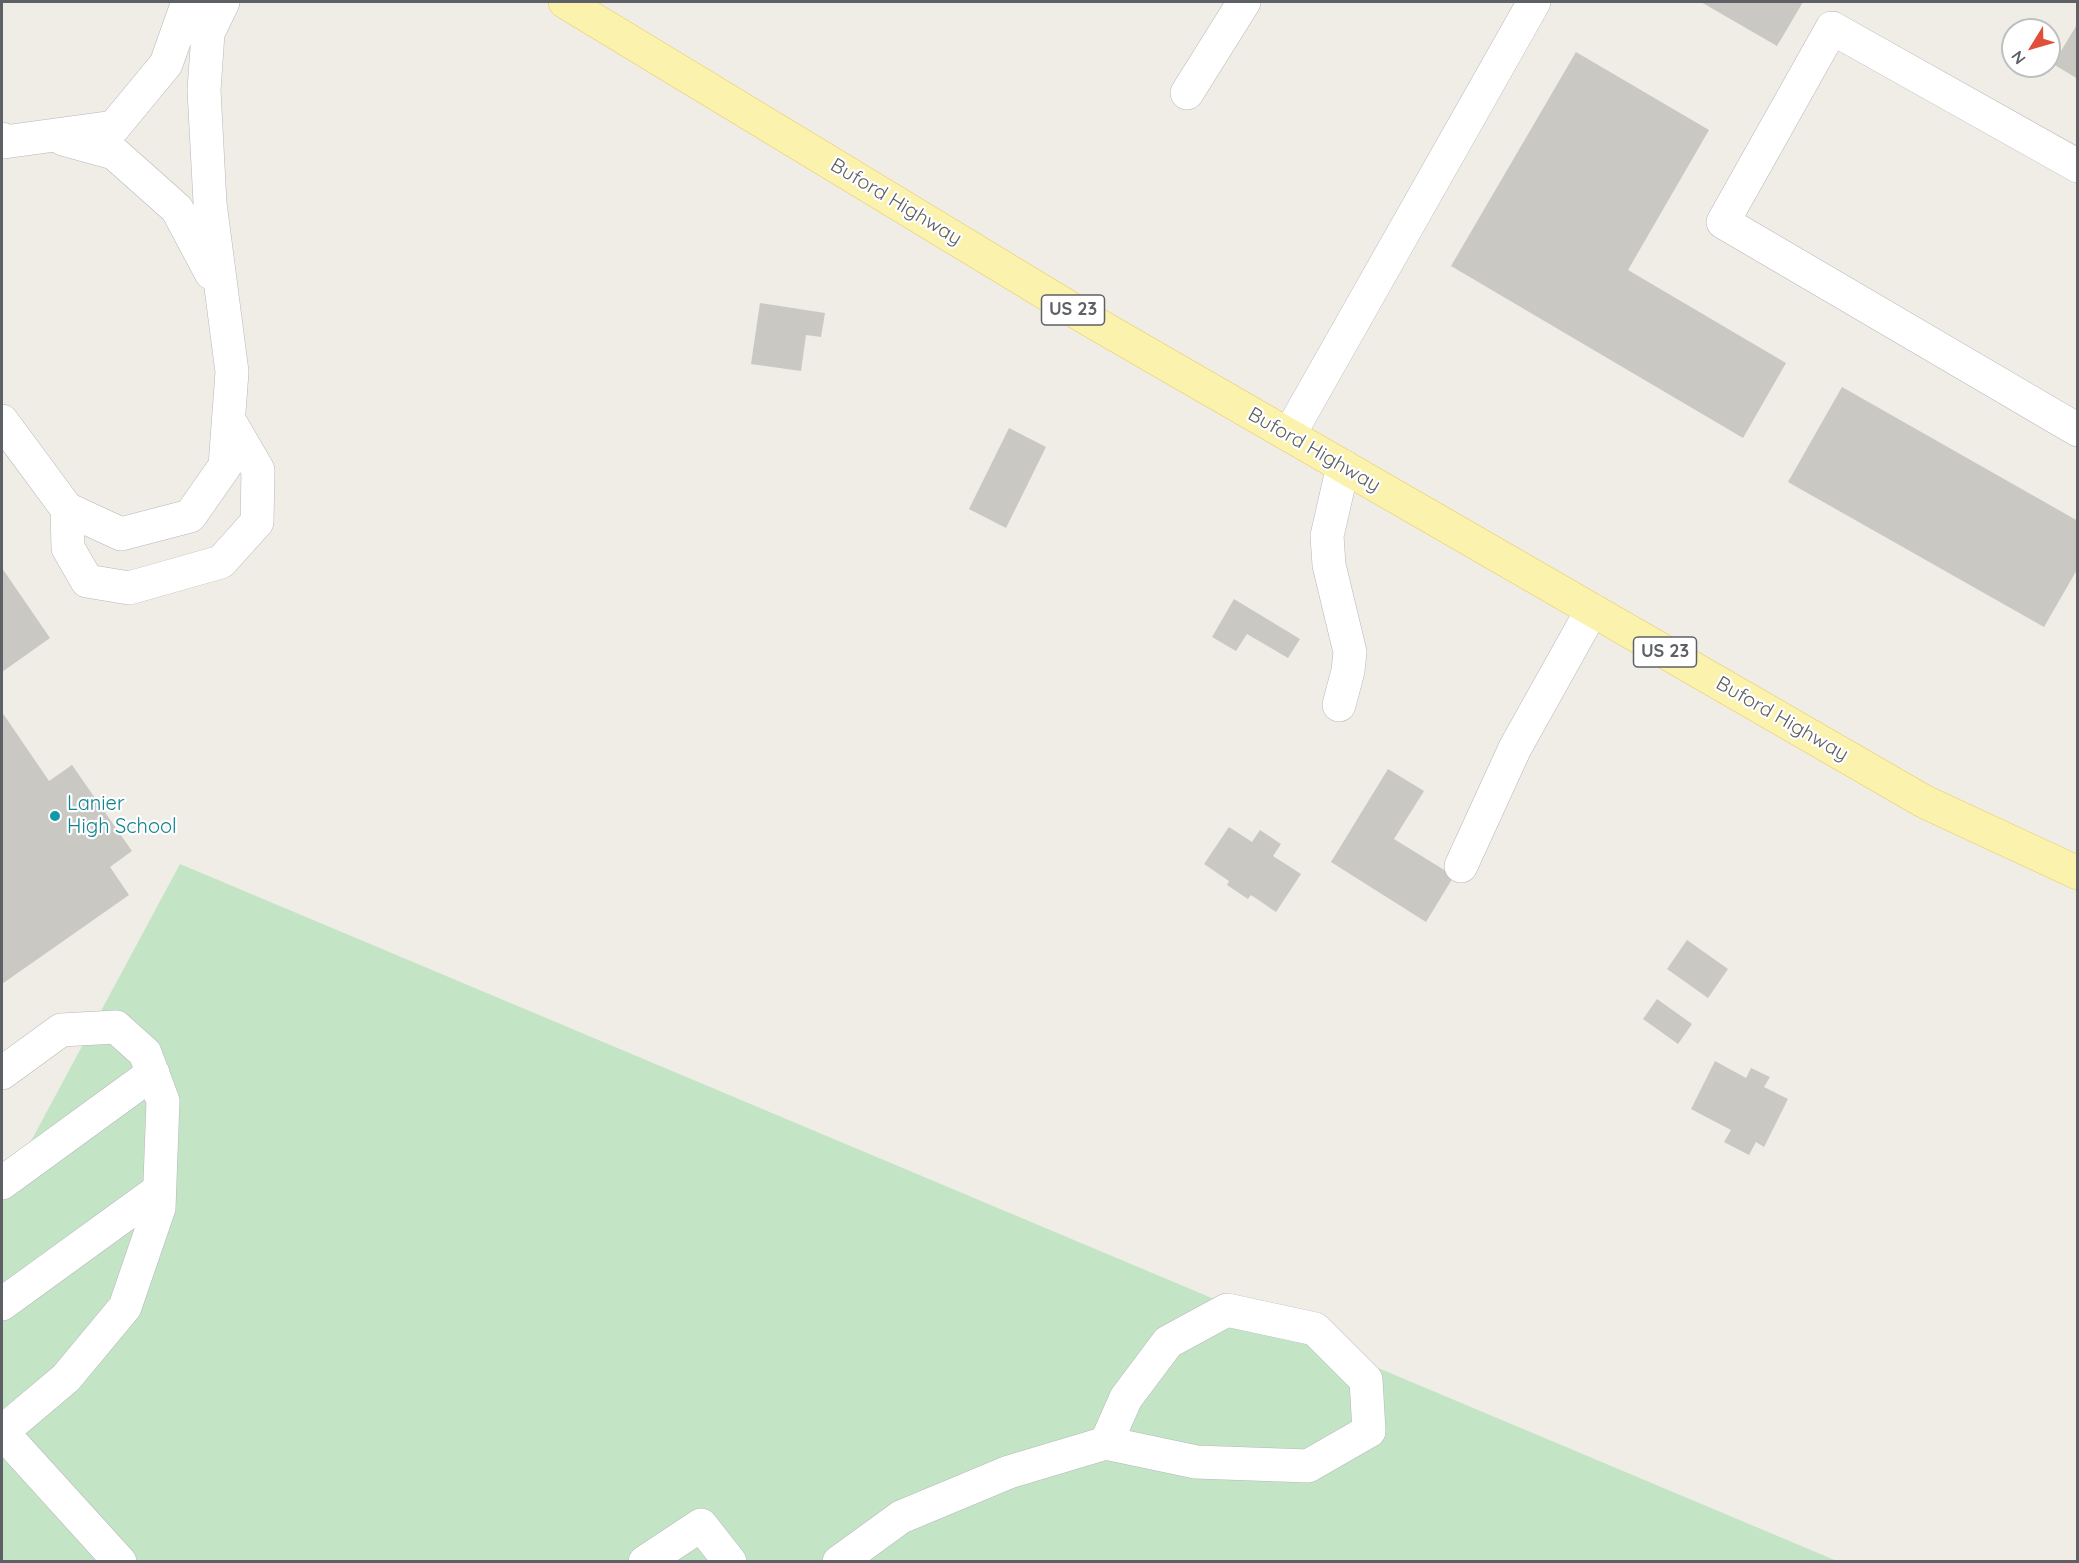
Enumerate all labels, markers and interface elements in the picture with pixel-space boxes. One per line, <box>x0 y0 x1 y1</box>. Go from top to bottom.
north arrow <box>2001 18 2061 78</box>
text: N <box>2007 47 2030 68</box>
street label: Buford Highway <box>826 153 966 251</box>
road number: US 23 <box>1042 295 1104 325</box>
street label: Buford Highway <box>1244 402 1384 498</box>
road number: US 23 <box>1634 637 1696 667</box>
street label: Buford Highway <box>1712 671 1852 767</box>
place label: Lanier High School <box>67 792 177 839</box>
marker: Lanier High School <box>48 809 62 823</box>

